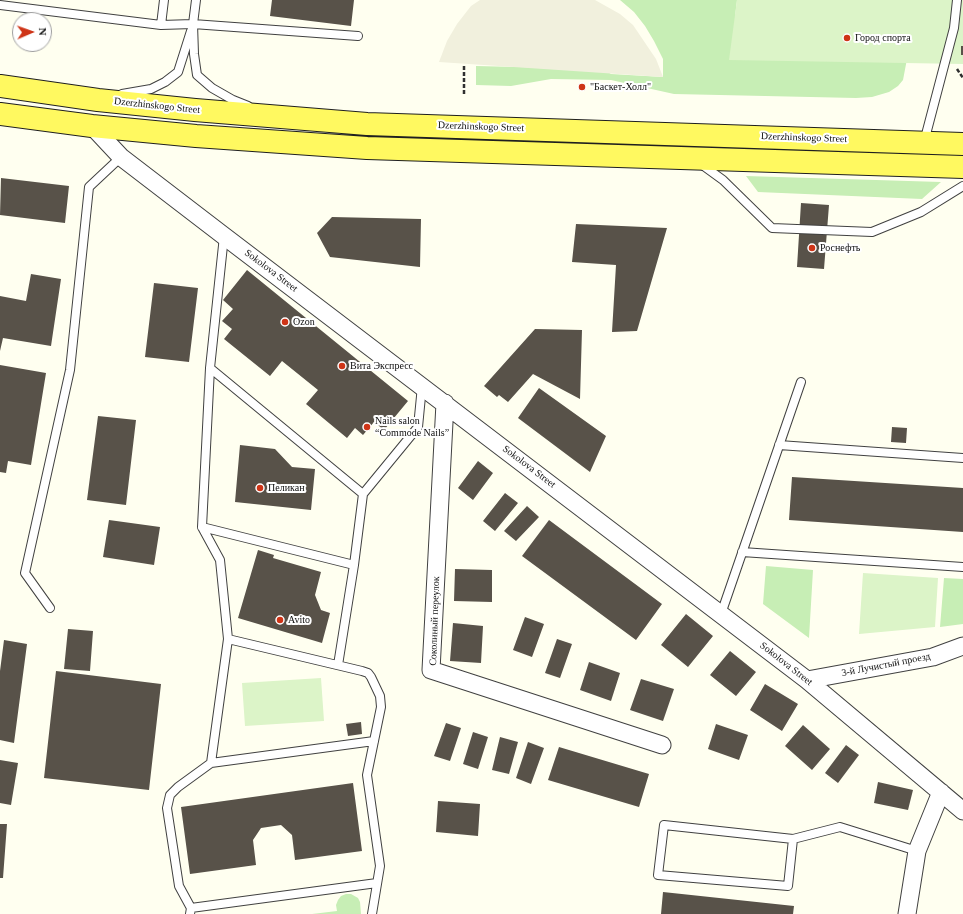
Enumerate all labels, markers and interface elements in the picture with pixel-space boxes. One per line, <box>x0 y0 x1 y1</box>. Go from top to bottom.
north arrow <box>12 12 52 52</box>
text: N <box>37 27 49 36</box>
place label: Город спорта <box>855 32 911 44</box>
marker: Город спорта <box>842 33 852 43</box>
place label: "Баскет-Холл" <box>590 81 651 93</box>
marker: "Баскет-Холл" <box>577 82 587 92</box>
street label: Dzerzhinskogo Street <box>113 96 201 116</box>
street label: Dzerzhinskogo Street <box>438 119 524 135</box>
street label: Dzerzhinskogo Street <box>761 130 847 146</box>
place label: Роснефть <box>820 242 860 254</box>
marker: Роснефть <box>807 243 817 253</box>
street label: Sokolova Street <box>242 247 300 295</box>
place label: Ozon <box>293 316 315 328</box>
marker: Ozon <box>280 317 290 327</box>
place label: Вита Экспресс <box>350 360 413 372</box>
marker: Вита Экспресс <box>337 361 347 371</box>
place label: Nails salon “Commode Nails” <box>375 415 449 438</box>
marker: Nails salon “Commode Nails” <box>362 422 372 432</box>
street label: Sokolova Street <box>500 443 558 491</box>
place label: Пеликан <box>268 482 304 494</box>
marker: Пеликан <box>255 483 265 493</box>
street label: Соколиный переулок <box>427 576 443 666</box>
place label: Avito <box>288 614 310 626</box>
marker: Avito <box>275 615 285 625</box>
street label: Sokolova Street <box>757 640 815 688</box>
street label: 3-й Лучистый проезд <box>841 650 931 680</box>

